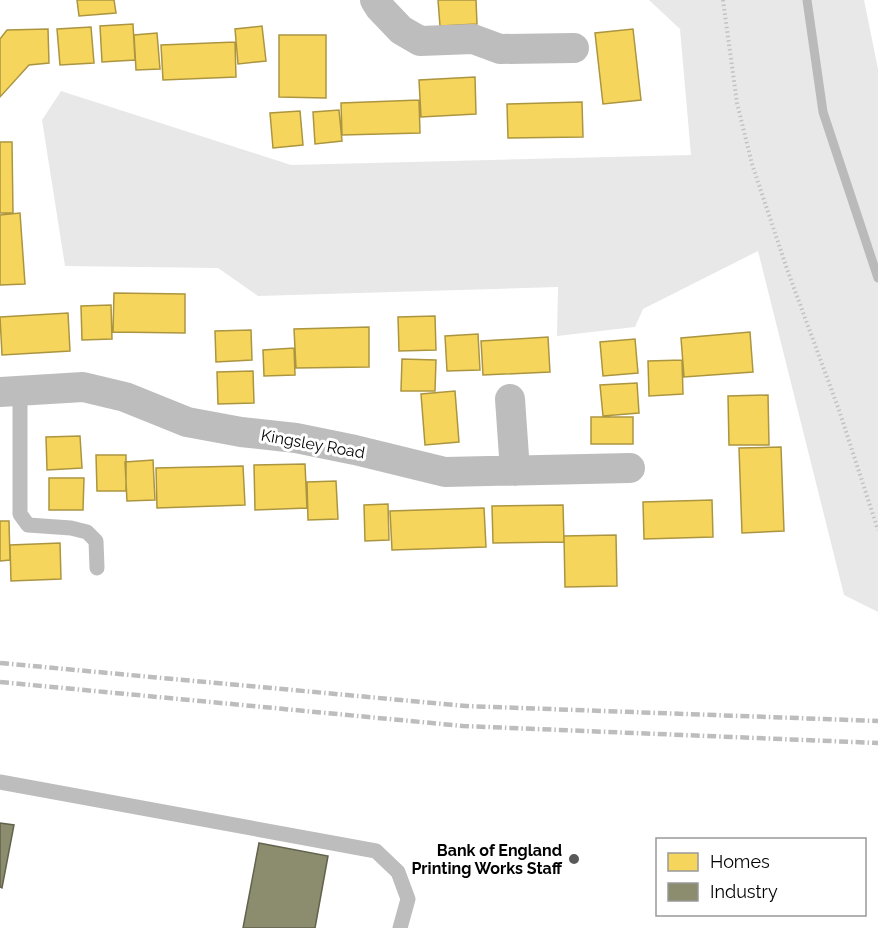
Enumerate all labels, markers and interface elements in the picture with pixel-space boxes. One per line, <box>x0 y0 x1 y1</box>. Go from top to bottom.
street label: Kingsley Road <box>260 426 366 462</box>
legend <box>656 838 866 916</box>
place label: Bank of England Printing Works Staff <box>411 841 563 878</box>
text: Homes <box>710 851 770 872</box>
marker: Bank of England Printing Works Staff <box>567 852 581 866</box>
text: Industry <box>710 881 778 902</box>

